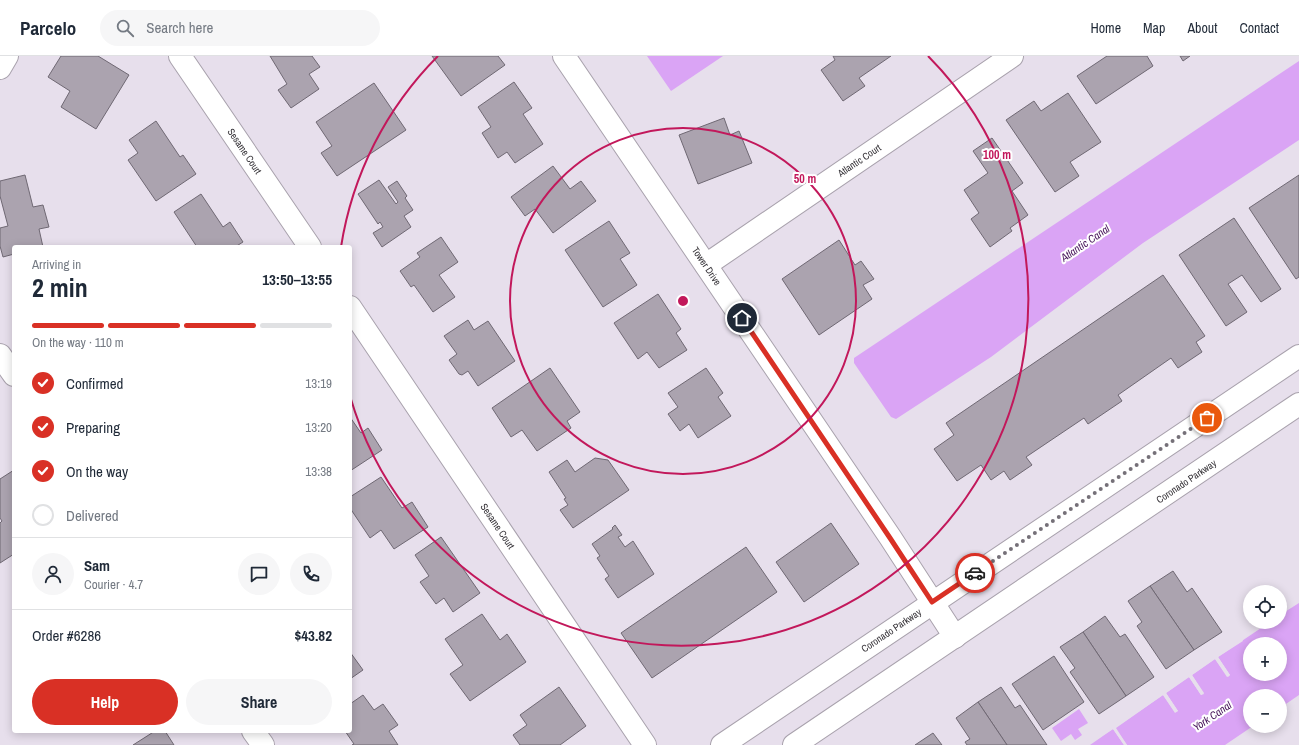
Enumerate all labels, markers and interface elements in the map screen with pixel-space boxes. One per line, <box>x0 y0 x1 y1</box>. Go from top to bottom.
search box <box>100 10 380 46</box>
text: Parcelo <box>20 15 76 41</box>
icon: search <box>114 17 136 39</box>
text: Search here <box>146 17 213 38</box>
text: Home <box>1090 19 1121 37</box>
text: Map <box>1143 19 1165 37</box>
text: About <box>1187 19 1217 37</box>
text: Contact <box>1239 19 1279 37</box>
street label: Sesame Court <box>225 126 265 177</box>
street label: Atlantic Court <box>834 141 884 180</box>
text: 100 m <box>983 147 1011 163</box>
text: 50 m <box>794 171 816 187</box>
water label: Atlantic Canal <box>1057 221 1113 265</box>
street label: Tower Drive <box>689 245 724 288</box>
text: Arriving in <box>32 256 81 273</box>
text: 13:50–13:55 <box>262 269 332 290</box>
text: 2 min <box>32 270 88 305</box>
centre of rings <box>676 294 690 308</box>
pin <box>725 301 759 335</box>
icon: home <box>731 307 753 329</box>
text: On the way · 110 m <box>32 334 124 351</box>
icon: check <box>32 372 54 394</box>
text: Confirmed <box>66 373 123 394</box>
text: 13:19 <box>305 375 332 392</box>
pin <box>1190 401 1224 435</box>
icon: bag <box>1196 407 1218 429</box>
icon: check <box>32 416 54 438</box>
text: Preparing <box>66 417 120 438</box>
text: 13:20 <box>305 419 332 436</box>
street label: Coronado Parkway <box>1154 456 1220 506</box>
icon: check <box>32 460 54 482</box>
text: On the way <box>66 461 128 482</box>
text: 13:38 <box>305 463 332 480</box>
street label: Sesame Court <box>478 501 518 552</box>
text: Delivered <box>66 505 119 526</box>
button: person <box>32 553 74 595</box>
button: chat <box>238 553 280 595</box>
button: phone <box>290 553 332 595</box>
courier <box>955 553 995 593</box>
text: Sam <box>84 555 110 576</box>
icon: car <box>964 562 986 584</box>
text: Courier · 4.7 <box>84 576 143 593</box>
map controls <box>1243 585 1287 733</box>
button: locate <box>1243 585 1287 629</box>
street label: Coronado Parkway <box>859 605 925 655</box>
text: Order #6286 <box>32 625 101 646</box>
text: $43.82 <box>294 625 332 646</box>
button: + <box>1243 637 1287 681</box>
button: Help <box>32 679 178 725</box>
button: Share <box>186 679 332 725</box>
button: − <box>1243 689 1287 733</box>
water label: York Canal <box>1190 697 1235 734</box>

